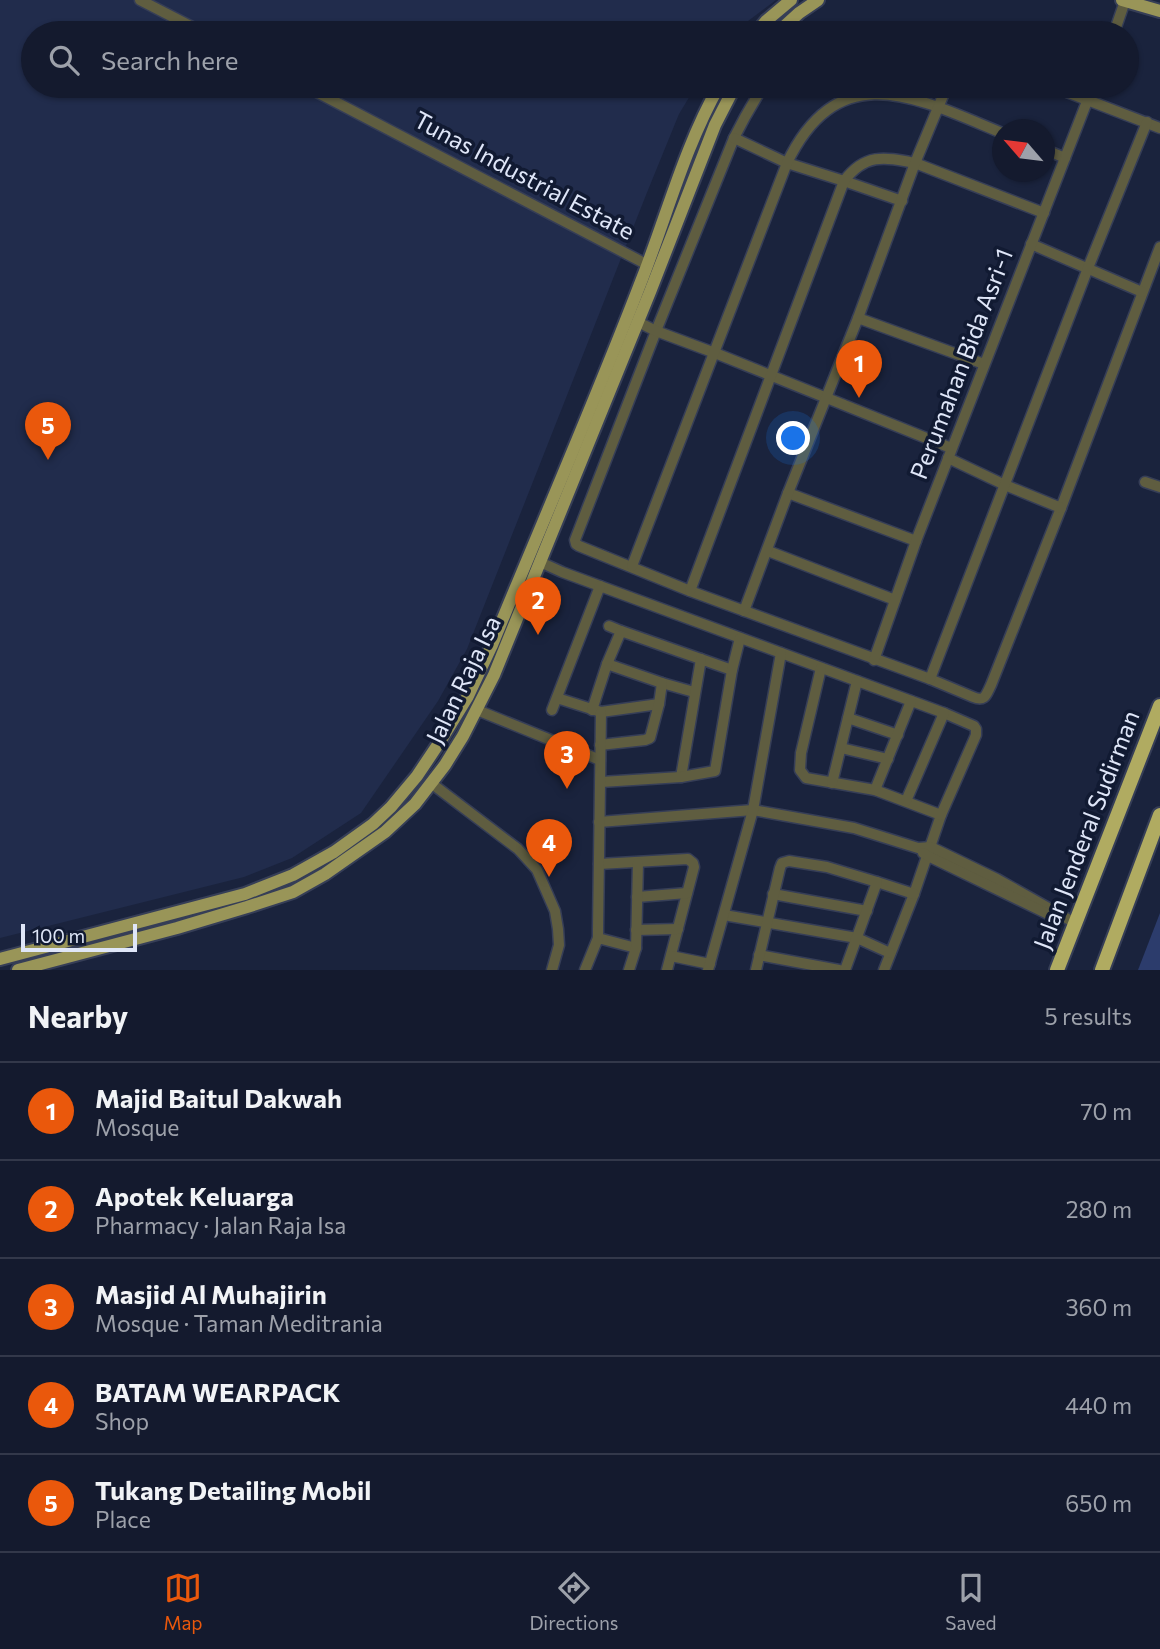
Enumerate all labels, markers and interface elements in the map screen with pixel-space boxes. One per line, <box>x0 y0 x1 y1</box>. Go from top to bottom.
search box <box>21 21 1139 98</box>
icon: search <box>45 41 83 79</box>
text: Search here <box>101 44 239 75</box>
street label: Tunas Industrial Estate <box>409 104 640 245</box>
north arrow <box>992 119 1055 182</box>
street label: Perumahan Bida Asri-1 <box>903 244 1018 483</box>
pin: 1 <box>836 340 882 398</box>
pin: 5 <box>25 402 71 460</box>
your location <box>776 421 810 455</box>
pin: 2 <box>515 577 561 635</box>
street label: Jalan Raja Isa <box>419 611 506 748</box>
street label: Jalan Jenderal Sudirman <box>1027 706 1145 953</box>
pin: 3 <box>544 731 590 789</box>
pin: 4 <box>526 819 572 877</box>
scale bar <box>21 921 136 953</box>
text: 100 m <box>32 924 85 947</box>
text: Nearby <box>28 997 128 1034</box>
text: 5 results <box>1044 1002 1132 1030</box>
text: Majid Baitul Dakwah <box>95 1082 342 1113</box>
text: 1 <box>46 1097 56 1125</box>
text: 70 m <box>1080 1097 1132 1125</box>
text: Mosque <box>95 1113 179 1141</box>
text: Apotek Keluarga <box>95 1180 294 1211</box>
text: 2 <box>44 1195 58 1223</box>
text: 280 m <box>1066 1195 1132 1223</box>
text: Pharmacy · Jalan Raja Isa <box>95 1211 346 1239</box>
text: Masjid Al Muhajirin <box>95 1278 327 1309</box>
text: 3 <box>44 1293 58 1321</box>
text: 360 m <box>1065 1293 1132 1321</box>
text: Mosque · Taman Meditrania <box>95 1309 383 1337</box>
text: BATAM WEARPACK <box>95 1376 341 1407</box>
text: 4 <box>44 1391 58 1419</box>
text: 440 m <box>1065 1391 1132 1419</box>
text: Shop <box>95 1407 149 1435</box>
text: Tukang Detailing Mobil <box>95 1474 371 1505</box>
text: 5 <box>44 1489 58 1517</box>
text: 650 m <box>1065 1489 1132 1517</box>
text: Place <box>95 1505 151 1533</box>
tab: Map <box>163 1569 203 1634</box>
tab: Directions <box>529 1569 619 1634</box>
tab: Saved <box>945 1569 997 1634</box>

